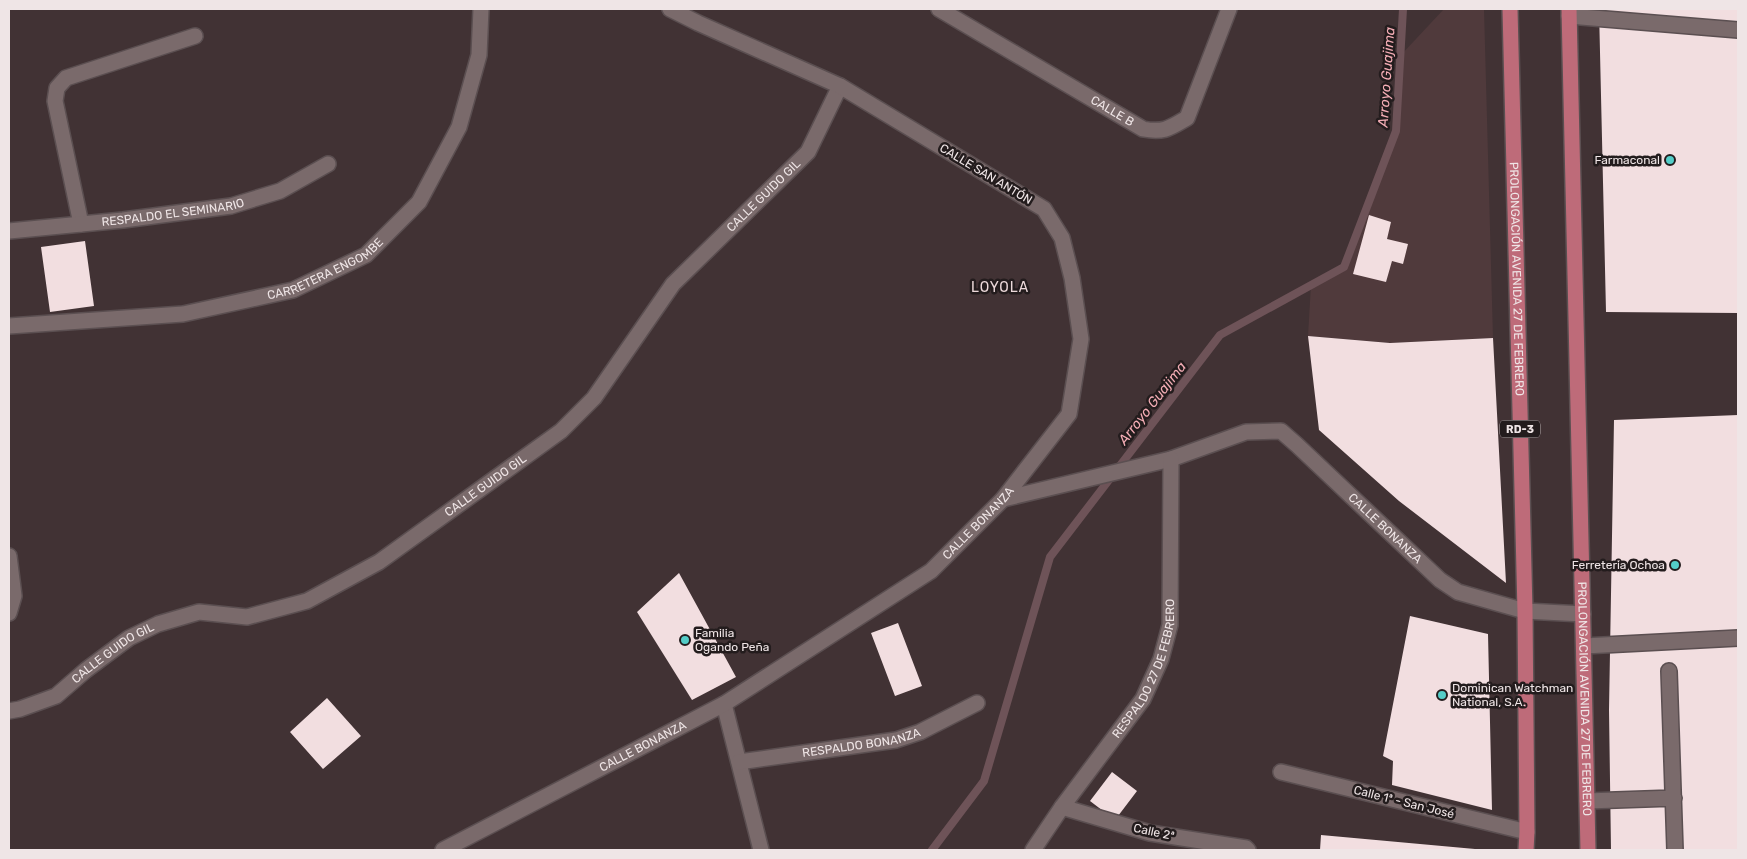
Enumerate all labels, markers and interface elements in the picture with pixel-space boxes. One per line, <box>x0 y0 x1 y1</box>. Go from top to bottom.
water label: Arroyo Guajima <box>1374 26 1398 129</box>
street label: CALLE B <box>1088 93 1136 129</box>
street label: CALLE SAN ANTÓN <box>937 141 1035 207</box>
place label: Farmaconal <box>1595 153 1660 167</box>
marker: Farmaconal <box>1664 154 1676 166</box>
street label: CALLE GUIDO GIL <box>724 156 803 235</box>
street label: PROLONGACIÓN AVENIDA 27 DE FEBRERO <box>1507 162 1527 396</box>
street label: RESPALDO EL SEMINARIO <box>101 195 246 229</box>
street label: CARRETERA ENGOMBE <box>266 235 386 302</box>
district label: LOYOLA <box>971 279 1029 296</box>
water label: Arroyo Guajima <box>1114 358 1190 449</box>
road number: RD-3 <box>1500 420 1540 438</box>
street label: CALLE GUIDO GIL <box>442 451 529 520</box>
street label: CALLE BONANZA <box>940 484 1017 562</box>
street label: CALLE BONANZA <box>1346 490 1425 566</box>
place label: Ferreteria Ochoa <box>1572 558 1665 572</box>
marker: Ferreteria Ochoa <box>1669 559 1681 571</box>
street label: PROLONGACIÓN AVENIDA 27 DE FEBRERO <box>1575 582 1594 816</box>
street label: RESPALDO 27 DE FEBRERO <box>1109 599 1178 741</box>
street label: CALLE GUIDO GIL <box>69 620 156 686</box>
place label: Familia Ogando Peña <box>695 626 769 654</box>
marker: Familia Ogando Peña <box>679 634 691 646</box>
place label: Dominican Watchman National, S.A. <box>1452 681 1573 709</box>
marker: Dominican Watchman National, S.A. <box>1436 689 1448 701</box>
street label: CALLE BONANZA <box>597 718 688 775</box>
street label: RESPALDO BONANZA <box>801 725 922 760</box>
street label: Calle 1ª - San José <box>1352 783 1456 821</box>
street label: Calle 2ª <box>1132 821 1176 843</box>

